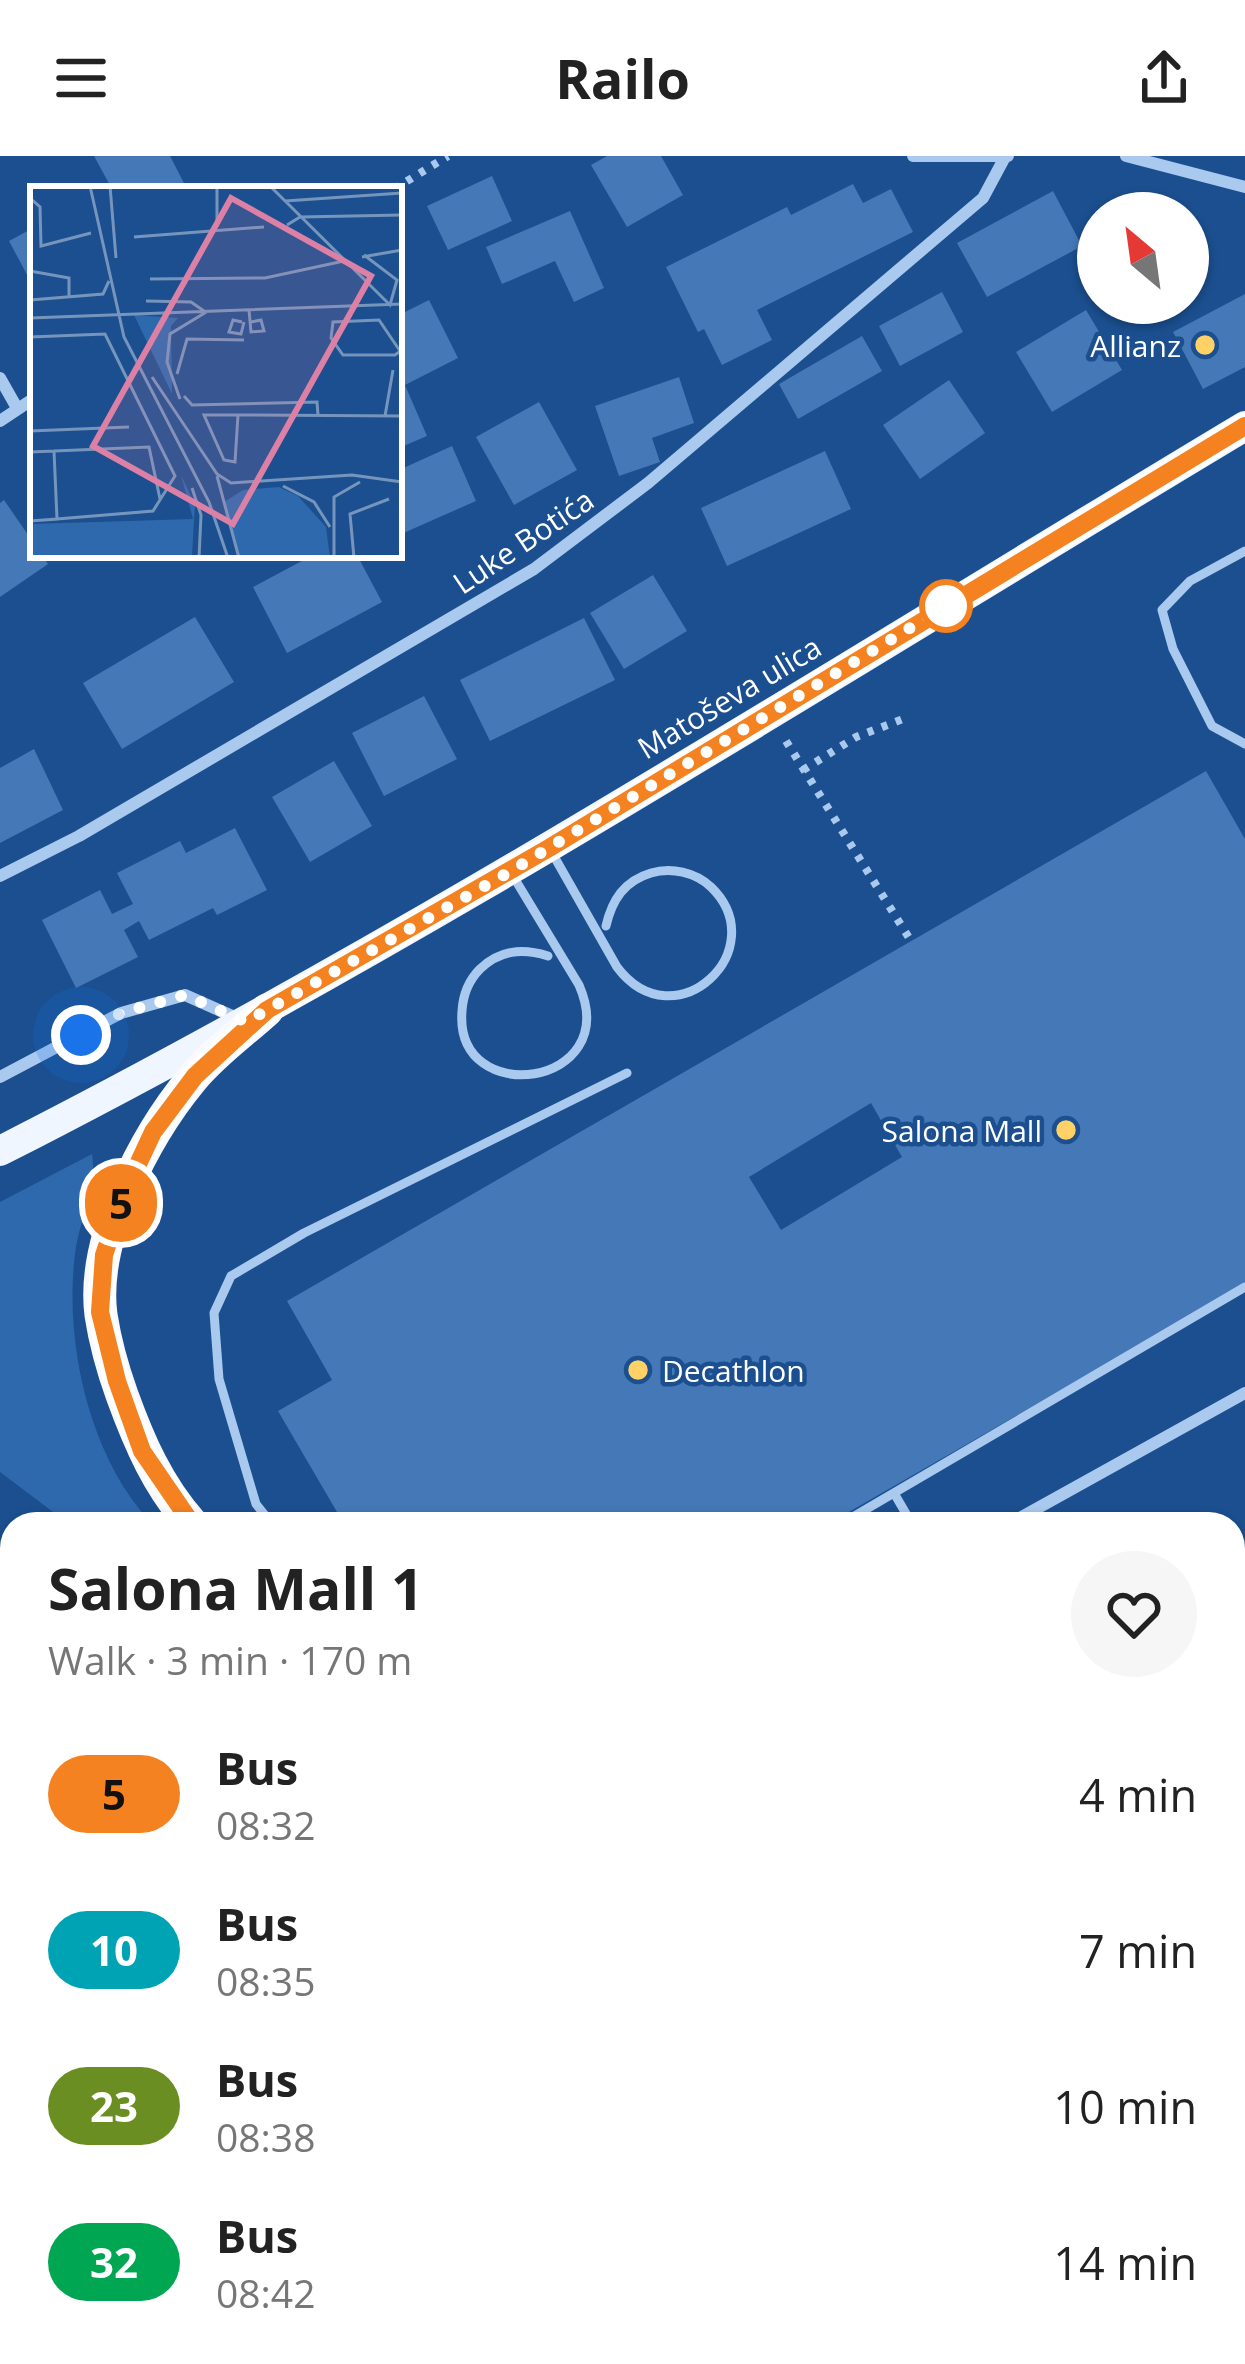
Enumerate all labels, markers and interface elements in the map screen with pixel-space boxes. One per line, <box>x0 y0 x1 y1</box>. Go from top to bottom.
text: Railo <box>555 41 690 115</box>
icon: menu <box>48 45 114 111</box>
icon: share <box>1131 45 1197 111</box>
inset map <box>30 186 402 558</box>
north arrow <box>1077 192 1209 324</box>
map controls <box>1077 192 1209 324</box>
place label: Allianz <box>1090 325 1181 366</box>
marker: Allianz <box>1192 332 1218 358</box>
street label: Luke Botića <box>445 479 601 603</box>
unlabelled marker <box>921 581 971 631</box>
street label: Matoševa ulica <box>629 626 829 768</box>
your location <box>51 1005 111 1065</box>
place label: Salona Mall <box>882 1110 1042 1151</box>
marker: Salona Mall <box>1053 1117 1079 1143</box>
line badge: 5 <box>82 1164 160 1242</box>
text: 5 <box>109 1174 133 1231</box>
place label: Decathlon <box>662 1350 805 1391</box>
marker: Decathlon <box>625 1357 651 1383</box>
text: Salona Mall 1 <box>48 1549 424 1627</box>
button: heart <box>1071 1551 1197 1677</box>
text: Walk · 3 min · 170 m <box>48 1633 412 1686</box>
text: Bus <box>216 1737 298 1798</box>
text: 4 min <box>1079 1764 1197 1825</box>
text: 5 <box>102 1765 126 1822</box>
text: 08:32 <box>216 1798 315 1851</box>
text: Bus <box>216 1893 298 1954</box>
text: 7 min <box>1079 1920 1197 1981</box>
text: 10 <box>90 1921 138 1978</box>
text: 08:35 <box>216 1954 315 2007</box>
text: Bus <box>216 2049 298 2110</box>
text: 10 min <box>1053 2076 1197 2137</box>
text: 23 <box>90 2077 138 2134</box>
text: 08:38 <box>216 2110 315 2163</box>
text: Bus <box>216 2205 298 2266</box>
text: 14 min <box>1053 2232 1197 2293</box>
text: 32 <box>90 2233 138 2290</box>
text: 08:42 <box>216 2266 315 2319</box>

